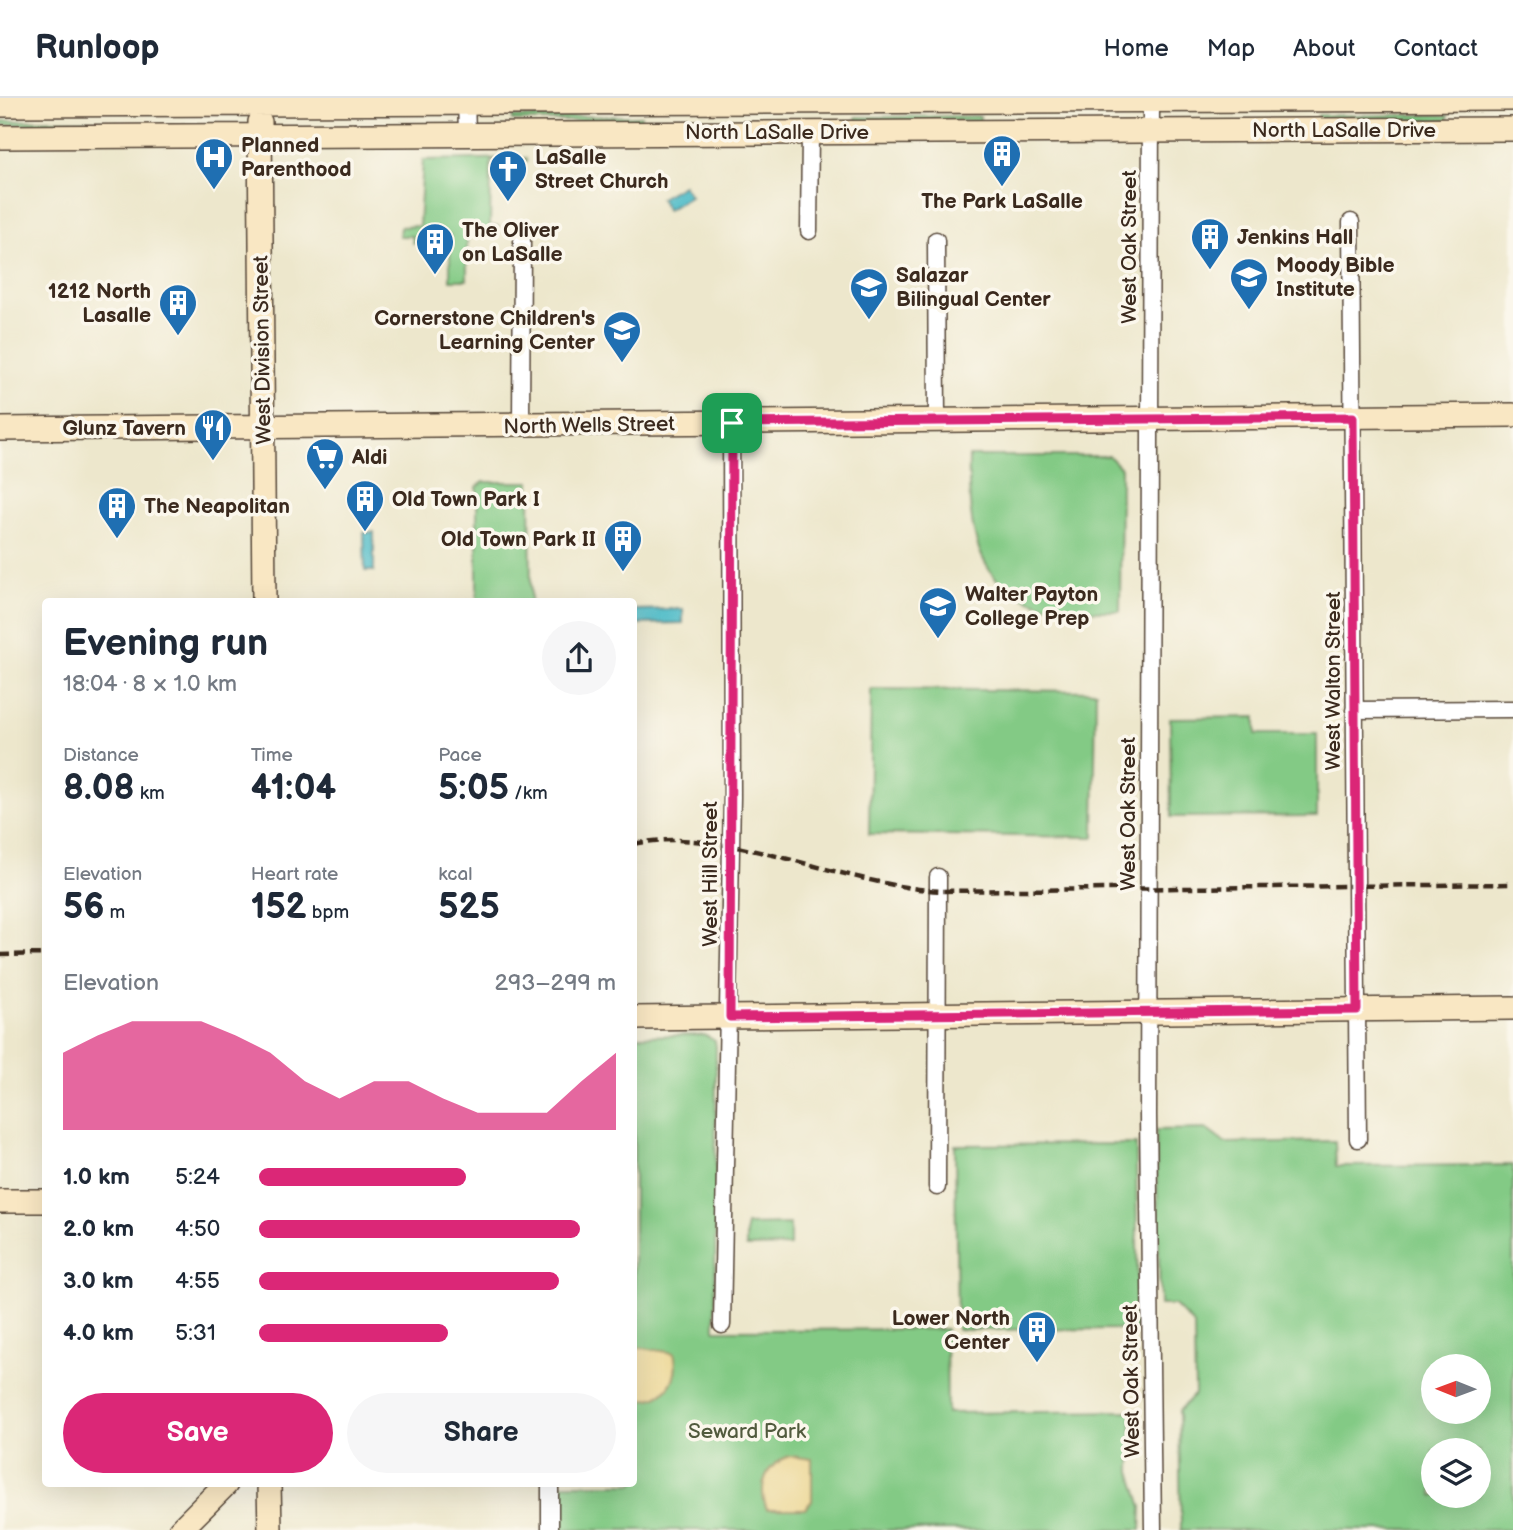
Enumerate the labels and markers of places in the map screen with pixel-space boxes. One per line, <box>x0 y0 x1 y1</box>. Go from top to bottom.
place label: Planned Parenthood <box>241 133 352 182</box>
building icon: The Park LaSalle <box>981 133 1023 188</box>
hospital icon: Planned Parenthood <box>193 136 235 191</box>
place label: LaSalle Street Church <box>535 145 668 194</box>
church icon: LaSalle Street Church <box>487 148 529 203</box>
place label: The Park LaSalle <box>921 189 1083 214</box>
building icon: Jenkins Hall <box>1189 216 1231 271</box>
place label: The Oliver on LaSalle <box>462 218 563 267</box>
building icon: The Oliver on LaSalle <box>414 221 456 276</box>
place label: Jenkins Hall <box>1237 225 1353 250</box>
place label: Moody Bible Institute <box>1276 253 1395 302</box>
school or university icon: Moody Bible Institute <box>1228 256 1270 311</box>
place label: Salazar Bilingual Center <box>896 263 1051 312</box>
school or university icon: Salazar Bilingual Center <box>848 266 890 321</box>
place label: 1212 North Lasalle <box>48 279 151 328</box>
building icon: 1212 North Lasalle <box>157 282 199 337</box>
place label: Cornerstone Children's Learning Center <box>374 306 596 355</box>
school or university icon: Cornerstone Children's Learning Center <box>601 309 643 364</box>
pin <box>702 393 762 453</box>
restaurant icon: Glunz Tavern <box>192 407 234 462</box>
place label: Glunz Tavern <box>62 416 186 441</box>
supermarket icon: Aldi <box>304 436 346 491</box>
place label: Aldi <box>351 445 388 470</box>
building icon: Old Town Park I <box>344 478 386 533</box>
building icon: The Neapolitan <box>96 485 138 540</box>
place label: Old Town Park I <box>392 487 540 512</box>
place label: The Neapolitan <box>144 494 290 519</box>
building icon: Old Town Park II <box>602 518 644 573</box>
place label: Old Town Park II <box>441 527 596 552</box>
place label: Walter Payton College Prep <box>965 582 1098 631</box>
school or university icon: Walter Payton College Prep <box>917 585 959 640</box>
place label: Lower North Center <box>892 1306 1011 1355</box>
building icon: Lower North Center <box>1016 1309 1058 1364</box>

